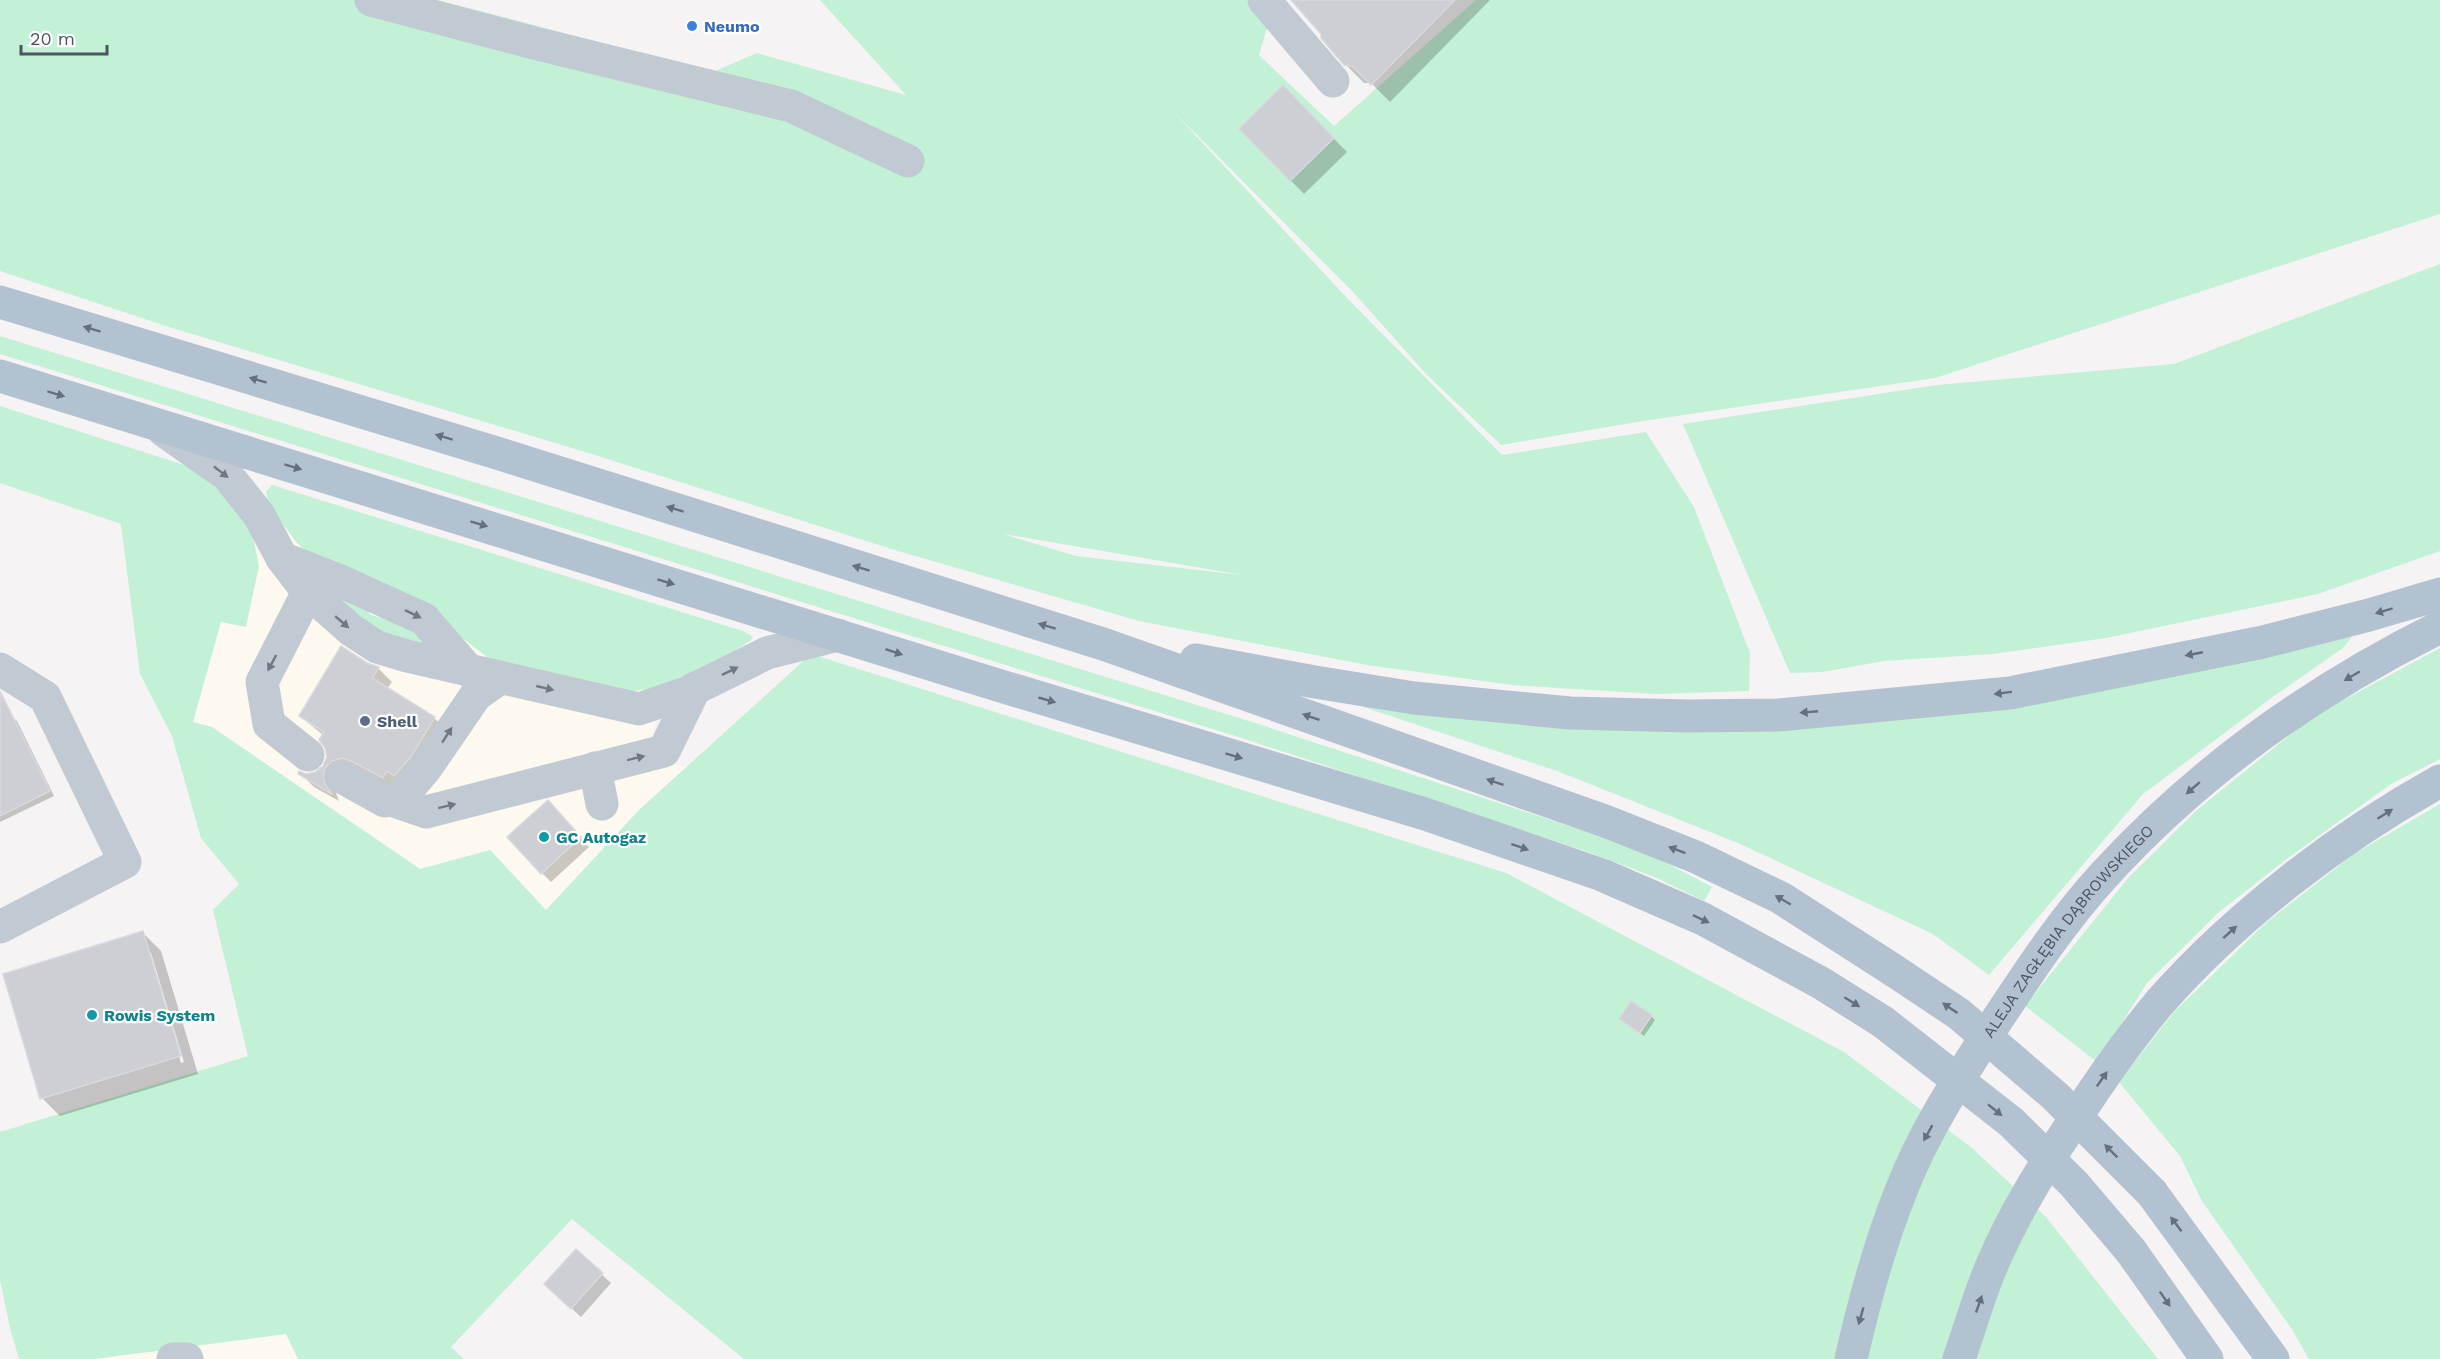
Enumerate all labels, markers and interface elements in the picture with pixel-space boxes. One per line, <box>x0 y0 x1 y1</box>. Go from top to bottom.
place label: Neumo <box>704 17 760 36</box>
scale bar <box>21 18 106 56</box>
marker: Neumo <box>685 19 699 33</box>
text: 20 m <box>30 28 75 49</box>
one-way arrow <box>83 324 101 333</box>
one-way arrow <box>249 375 267 384</box>
one-way arrow <box>47 390 65 399</box>
one-way arrow <box>435 432 453 441</box>
one-way arrow <box>284 463 302 472</box>
one-way arrow <box>213 465 229 478</box>
one-way arrow <box>666 504 684 513</box>
one-way arrow <box>470 520 488 530</box>
one-way arrow <box>852 562 870 572</box>
one-way arrow <box>657 578 675 587</box>
one-way arrow <box>2375 607 2393 616</box>
one-way arrow <box>405 609 422 618</box>
one-way arrow <box>334 615 349 628</box>
one-way arrow <box>1038 621 1056 630</box>
one-way arrow <box>885 648 903 658</box>
one-way arrow <box>2184 650 2203 659</box>
one-way arrow <box>267 654 277 672</box>
one-way arrow <box>721 666 739 676</box>
one-way arrow <box>2343 671 2360 681</box>
one-way arrow <box>536 684 555 693</box>
one-way arrow <box>1993 689 2012 698</box>
one-way arrow <box>1038 695 1056 705</box>
one-way arrow <box>1799 707 1818 717</box>
place label: Shell <box>377 712 418 731</box>
one-way arrow <box>1302 712 1320 722</box>
marker: Shell <box>358 714 372 728</box>
one-way arrow <box>441 727 452 743</box>
one-way arrow <box>627 752 645 762</box>
one-way arrow <box>1225 752 1243 761</box>
one-way arrow <box>1485 777 1503 787</box>
one-way arrow <box>2186 781 2201 794</box>
one-way arrow <box>438 801 456 811</box>
one-way arrow <box>2377 808 2393 819</box>
street label: ALEJA ZAGŁĘBIA DĄBROWSKIEGO <box>1979 821 2158 1041</box>
place label: GC Autogaz <box>556 828 646 847</box>
marker: GC Autogaz <box>537 830 551 844</box>
one-way arrow <box>1511 843 1529 853</box>
one-way arrow <box>1668 844 1686 854</box>
one-way arrow <box>1775 895 1792 905</box>
one-way arrow <box>1692 913 1710 923</box>
one-way arrow <box>2222 926 2237 939</box>
one-way arrow <box>1844 997 1860 1008</box>
one-way arrow <box>1942 1002 1958 1013</box>
place label: Rowis System <box>104 1006 215 1025</box>
marker: Rowis System <box>85 1008 99 1022</box>
one-way arrow <box>2096 1071 2108 1087</box>
one-way arrow <box>1987 1103 2003 1116</box>
one-way arrow <box>1923 1125 1933 1142</box>
one-way arrow <box>2104 1145 2118 1159</box>
one-way arrow <box>2169 1216 2182 1232</box>
one-way arrow <box>2159 1291 2170 1307</box>
one-way arrow <box>1974 1295 1984 1313</box>
one-way arrow <box>1856 1307 1865 1325</box>

